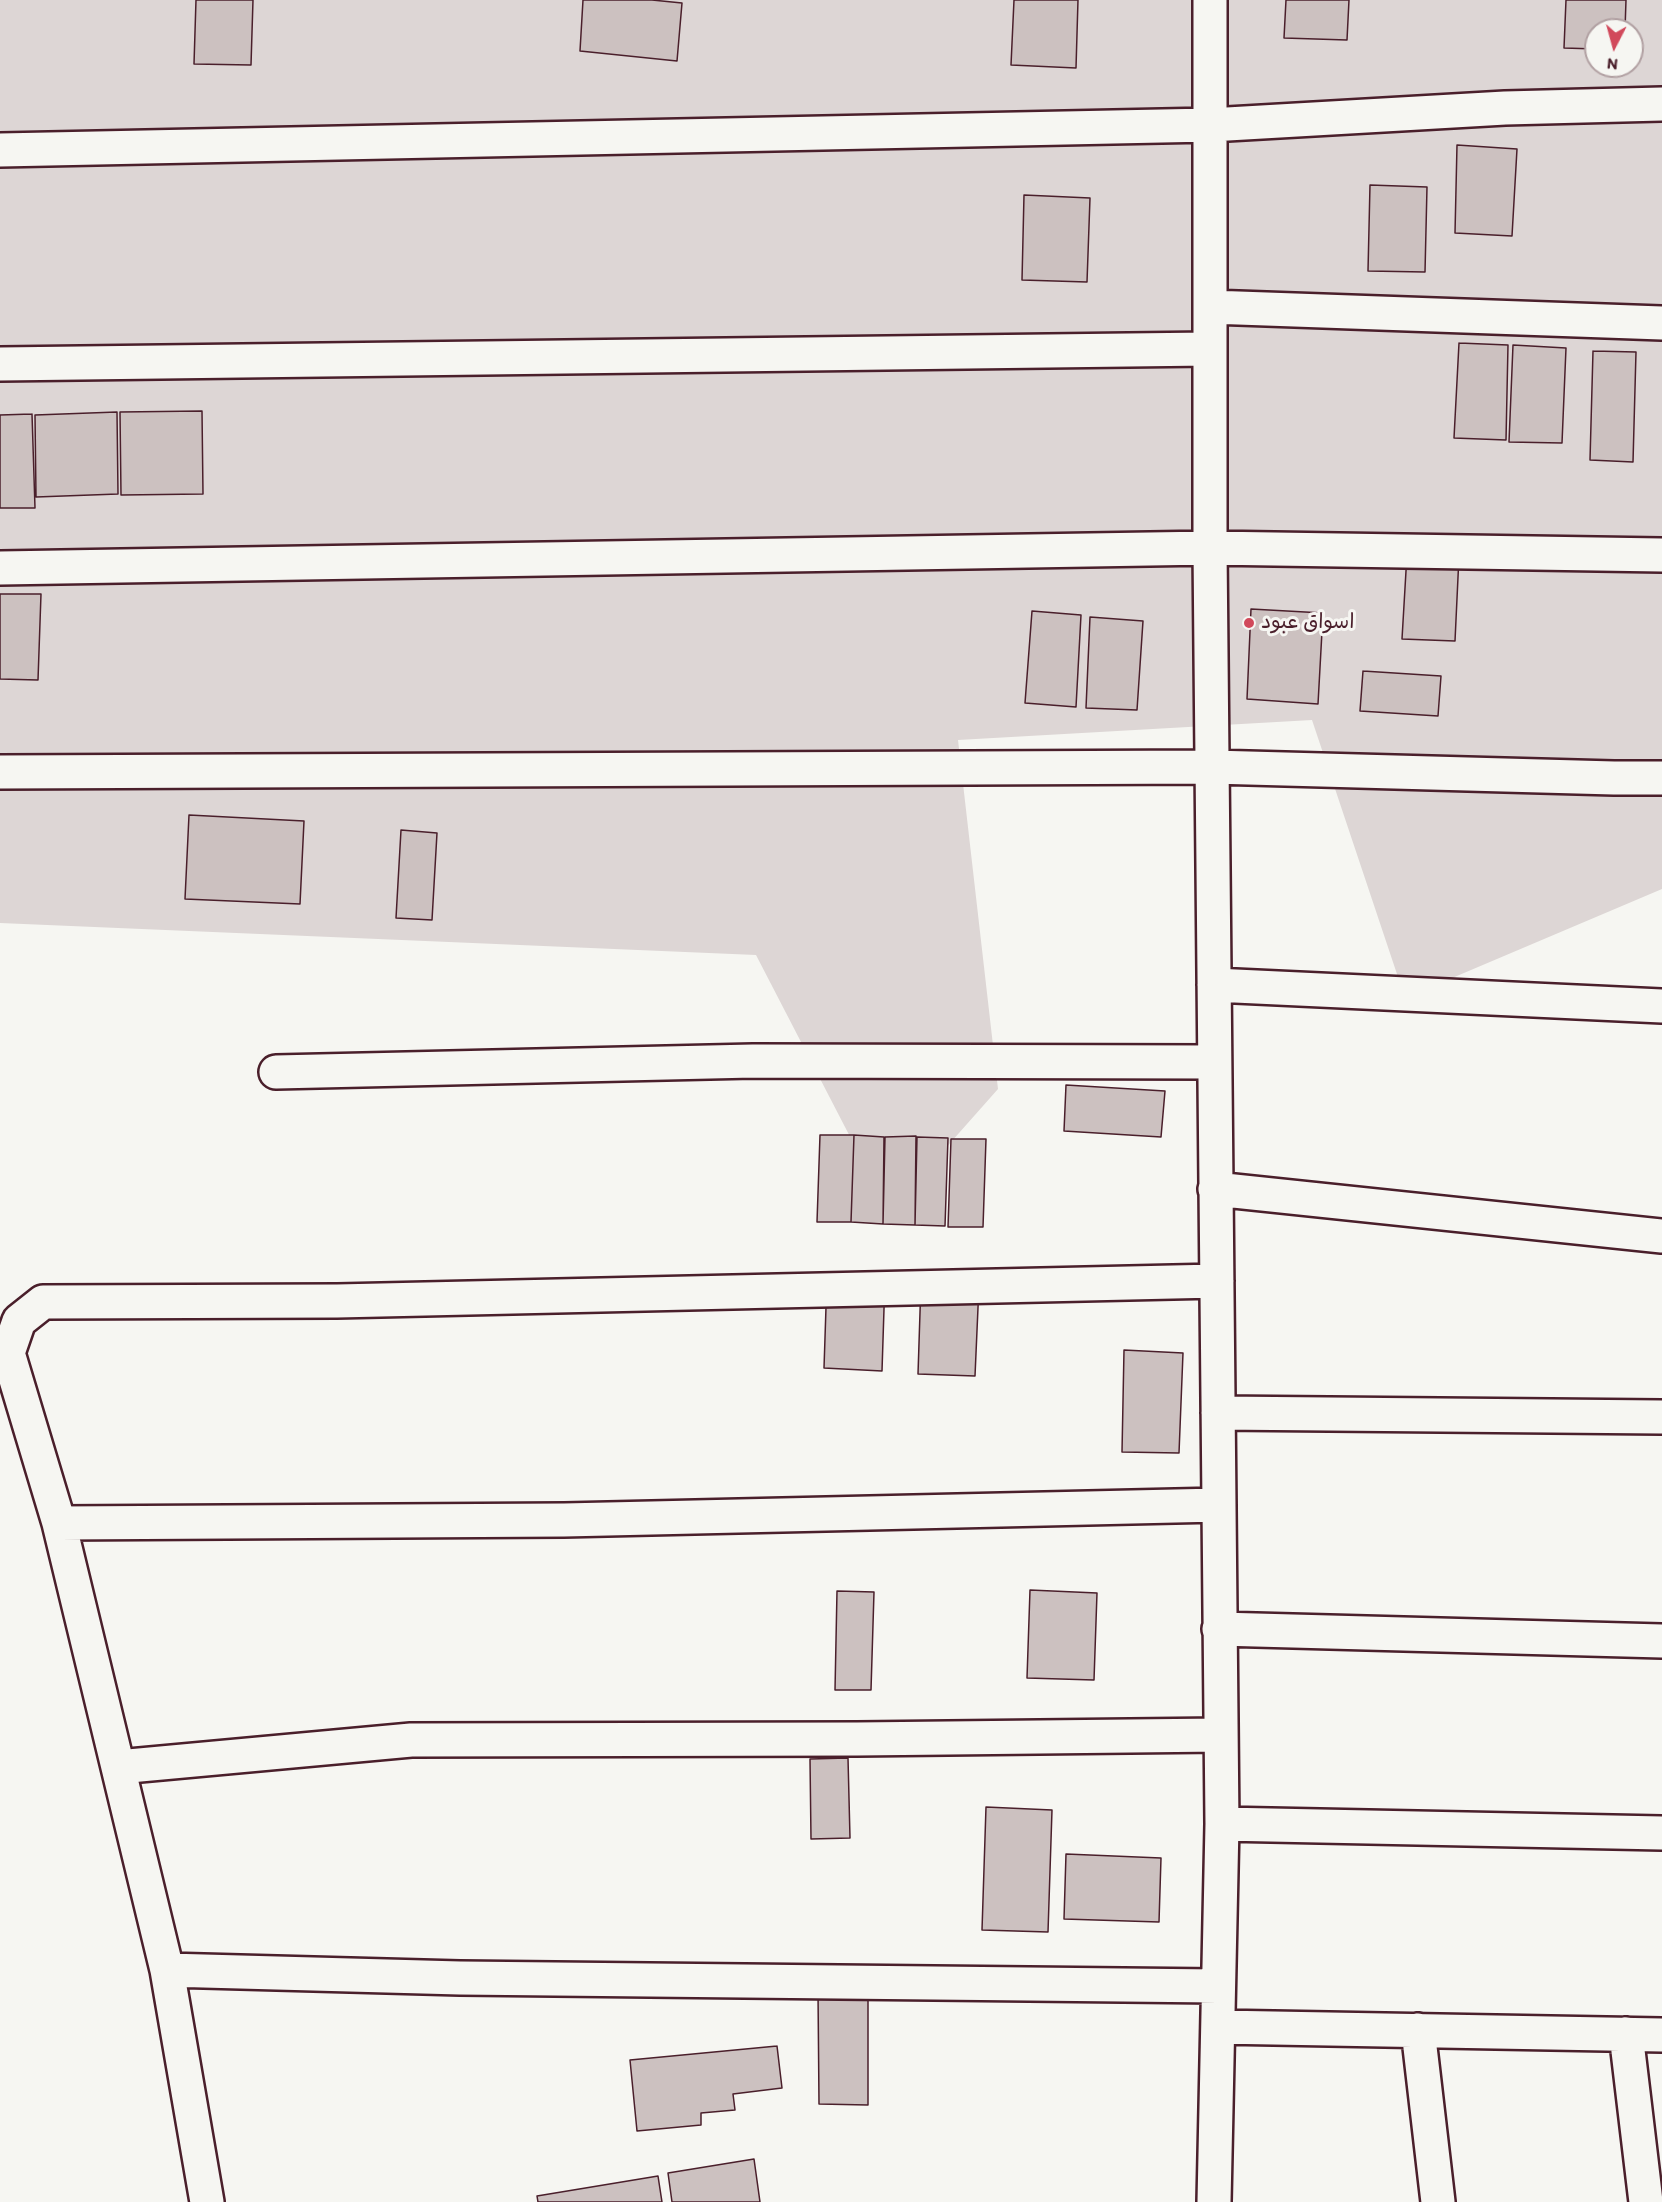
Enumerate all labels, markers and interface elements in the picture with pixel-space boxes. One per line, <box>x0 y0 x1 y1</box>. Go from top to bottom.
north arrow <box>1584 18 1644 78</box>
text: N <box>1606 54 1619 74</box>
place label: اسواق عبود <box>1261 610 1354 636</box>
marker: اسواق عبود <box>1242 616 1256 630</box>

